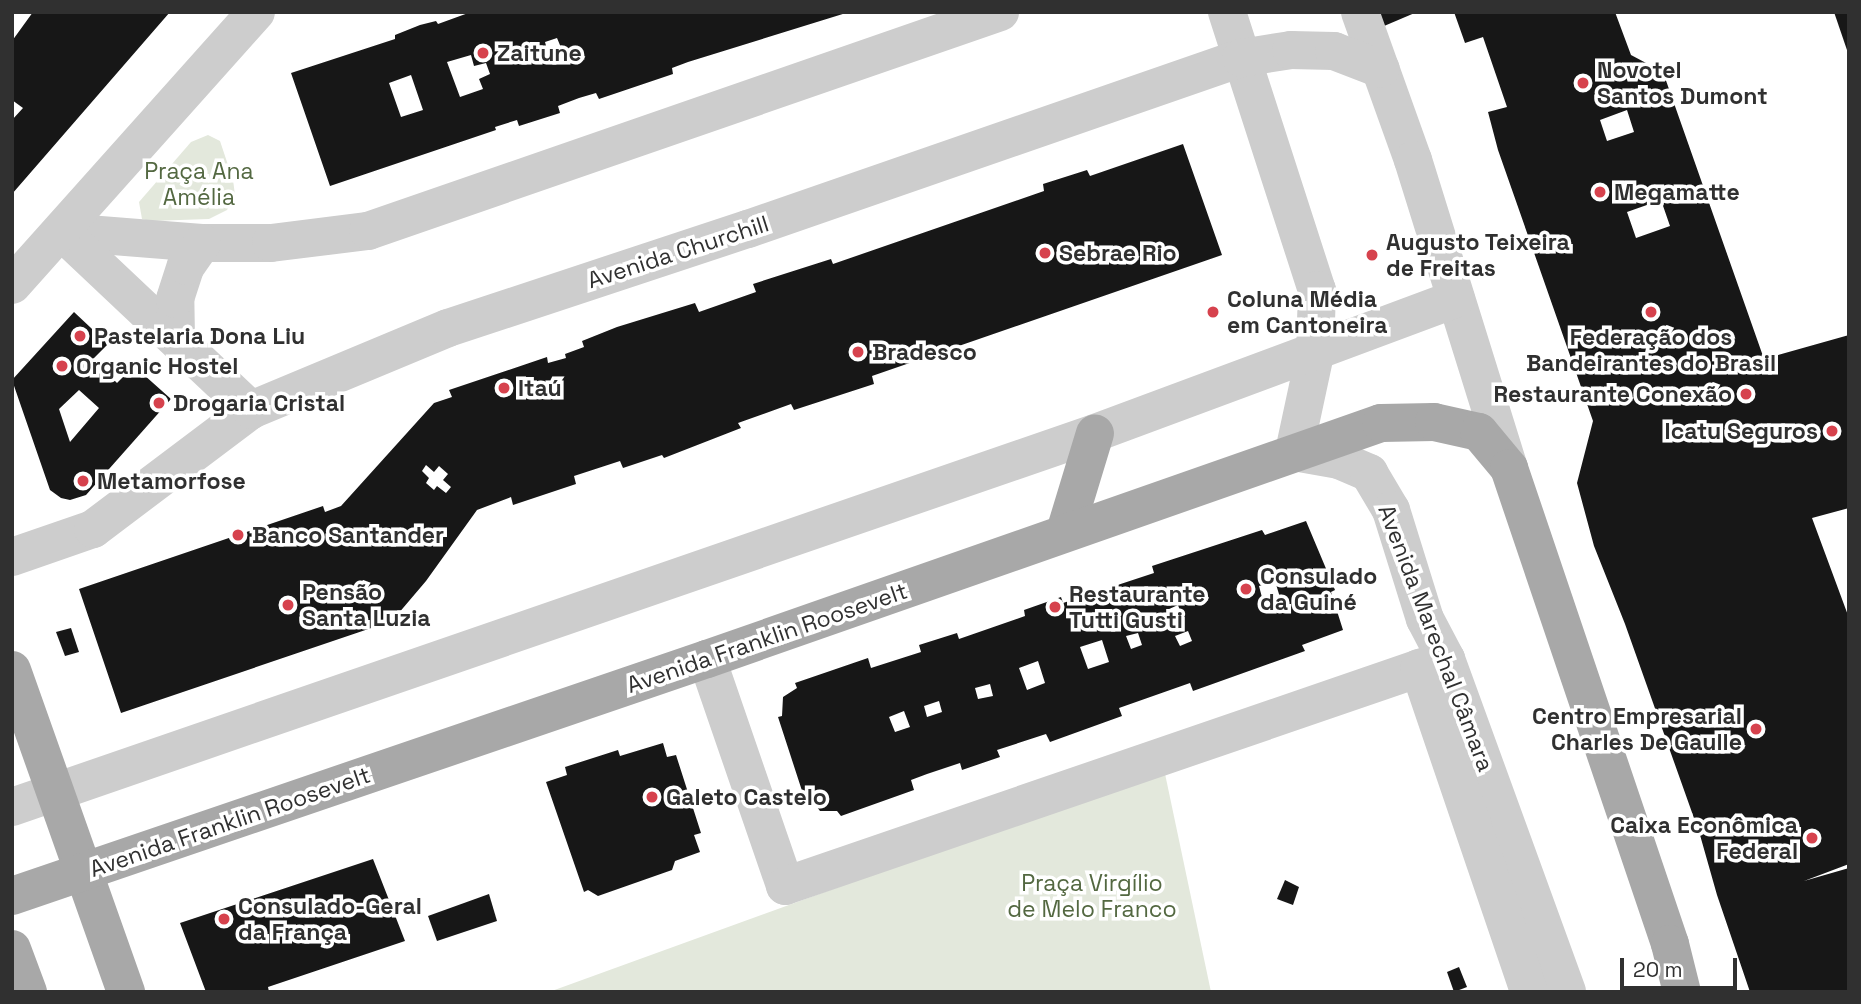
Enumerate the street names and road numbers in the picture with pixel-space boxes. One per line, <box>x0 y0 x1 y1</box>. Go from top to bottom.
street label: Avenida Churchill <box>584 210 772 294</box>
street label: Avenida Marechal Câmara <box>1372 501 1500 775</box>
street label: Avenida Franklin Roosevelt <box>623 577 911 699</box>
street label: Avenida Franklin Roosevelt <box>86 761 374 883</box>

